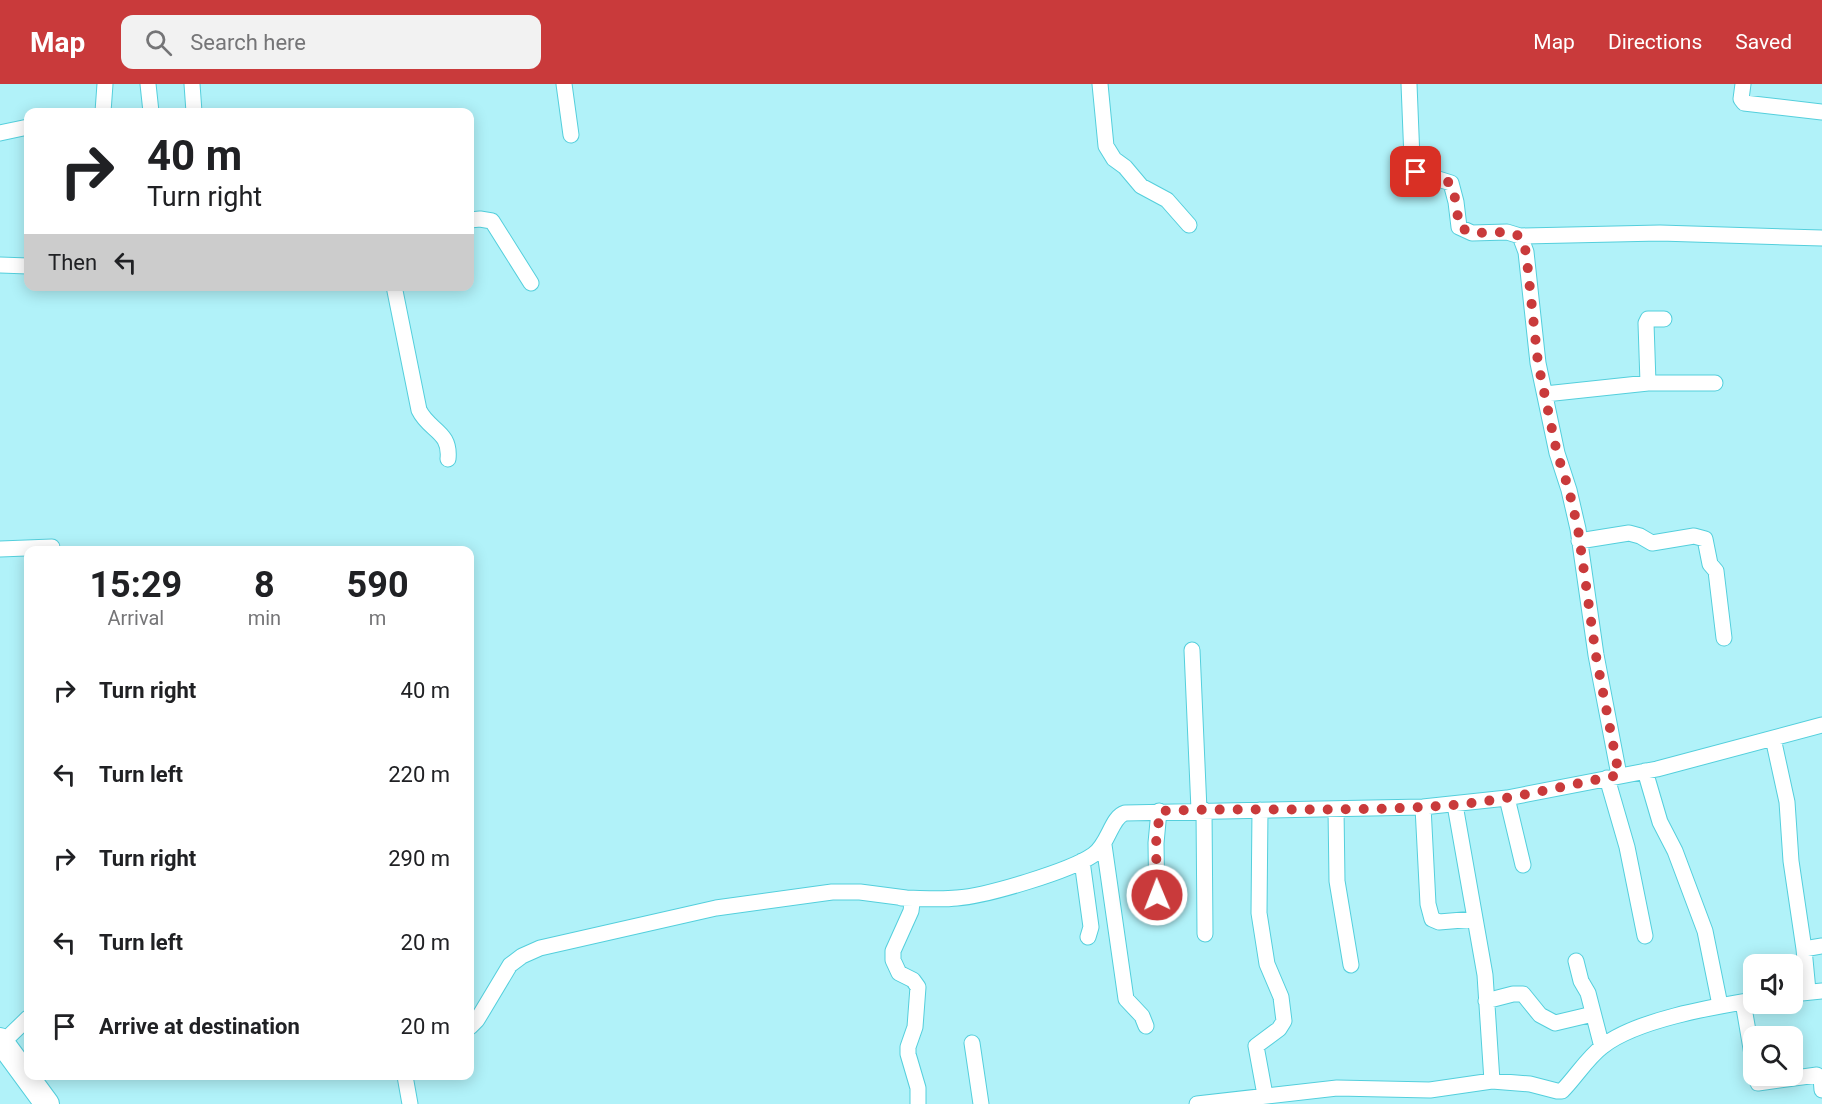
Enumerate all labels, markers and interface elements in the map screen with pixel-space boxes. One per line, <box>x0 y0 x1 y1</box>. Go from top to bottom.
search box <box>121 15 541 69</box>
text: Map <box>30 26 85 59</box>
icon: search <box>142 26 175 59</box>
text: Search here <box>190 30 306 55</box>
text: Map <box>1533 30 1575 54</box>
text: Directions <box>1608 30 1702 54</box>
text: Saved <box>1735 30 1792 54</box>
text: 40 m <box>147 131 242 180</box>
icon: right <box>48 132 126 210</box>
pin <box>1390 146 1441 197</box>
icon: arrive <box>1399 155 1432 188</box>
text: Turn right <box>147 181 262 213</box>
icon: left <box>109 246 142 279</box>
text: Then <box>48 250 97 275</box>
text: 15:29 <box>89 564 182 606</box>
text: 8 <box>254 564 275 606</box>
text: 590 <box>347 564 409 606</box>
text: Arrival <box>107 606 164 630</box>
text: min <box>248 606 281 630</box>
text: m <box>369 606 386 630</box>
icon: right <box>48 674 81 707</box>
text: Turn right <box>99 678 196 703</box>
text: 40 m <box>401 678 450 703</box>
icon: left <box>48 758 81 791</box>
text: Turn left <box>99 762 183 787</box>
text: 220 m <box>388 762 450 787</box>
icon: right <box>48 842 81 875</box>
text: Turn right <box>99 846 196 871</box>
text: 290 m <box>388 846 450 871</box>
position arrow <box>1125 863 1189 927</box>
icon: left <box>48 926 81 959</box>
text: Turn left <box>99 930 183 955</box>
text: 20 m <box>401 930 450 955</box>
map controls <box>1743 954 1803 1086</box>
button: sound <box>1743 954 1803 1014</box>
icon: arrive <box>48 1010 81 1043</box>
text: Arrive at destination <box>99 1014 300 1039</box>
text: 20 m <box>401 1014 450 1039</box>
button: search <box>1743 1026 1803 1086</box>

